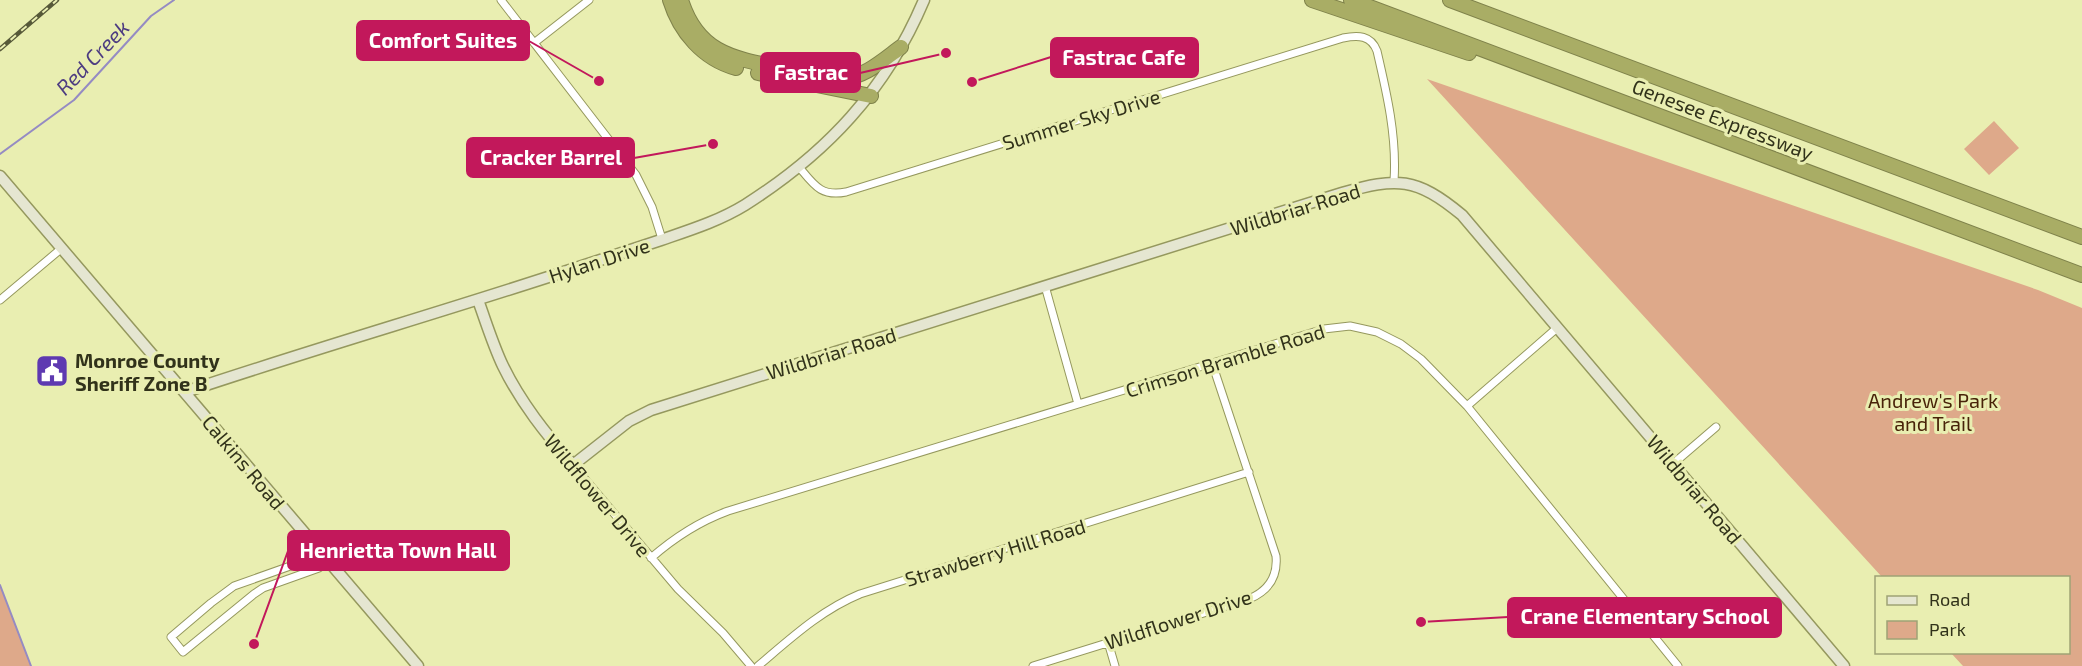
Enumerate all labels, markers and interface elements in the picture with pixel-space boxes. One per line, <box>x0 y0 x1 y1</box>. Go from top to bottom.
water label: Red Creek <box>50 14 134 100</box>
callout: Comfort Suites <box>357 21 529 60</box>
text: Comfort Suites <box>369 27 517 52</box>
callout: Fastrac Cafe <box>1051 38 1198 77</box>
text: Fastrac Cafe <box>1062 44 1186 69</box>
callout: Fastrac <box>761 53 860 92</box>
text: Fastrac <box>774 59 849 84</box>
street label: Genesee Expressway <box>1629 73 1817 165</box>
street label: Summer Sky Drive <box>999 84 1163 154</box>
callout: Cracker Barrel <box>467 138 634 177</box>
text: Cracker Barrel <box>480 144 622 169</box>
street label: Wildbriar Road <box>1227 178 1363 240</box>
street label: Hylan Drive <box>546 232 652 288</box>
street label: Crimson Bramble Road <box>1122 318 1328 402</box>
street label: Wildbriar Road <box>763 322 899 384</box>
place label: Monroe County Sheriff Zone B <box>75 348 221 395</box>
public building icon: Monroe County Sheriff Zone B <box>34 353 70 389</box>
park label: Andrew's Park and Trail <box>1868 388 1998 435</box>
street label: Calkins Road <box>198 410 290 514</box>
street label: Wildflower Drive <box>540 429 656 561</box>
street label: Wildbriar Road <box>1642 430 1748 548</box>
street label: Strawberry Hill Road <box>902 513 1088 591</box>
callout: Henrietta Town Hall <box>288 531 509 570</box>
text: Henrietta Town Hall <box>300 537 497 562</box>
legend <box>1875 576 2070 654</box>
street label: Wildflower Drive <box>1102 584 1254 654</box>
text: Road <box>1929 588 1970 610</box>
callout: Crane Elementary School <box>1508 598 1781 637</box>
text: Crane Elementary School <box>1521 603 1770 629</box>
text: Park <box>1929 618 1966 640</box>

